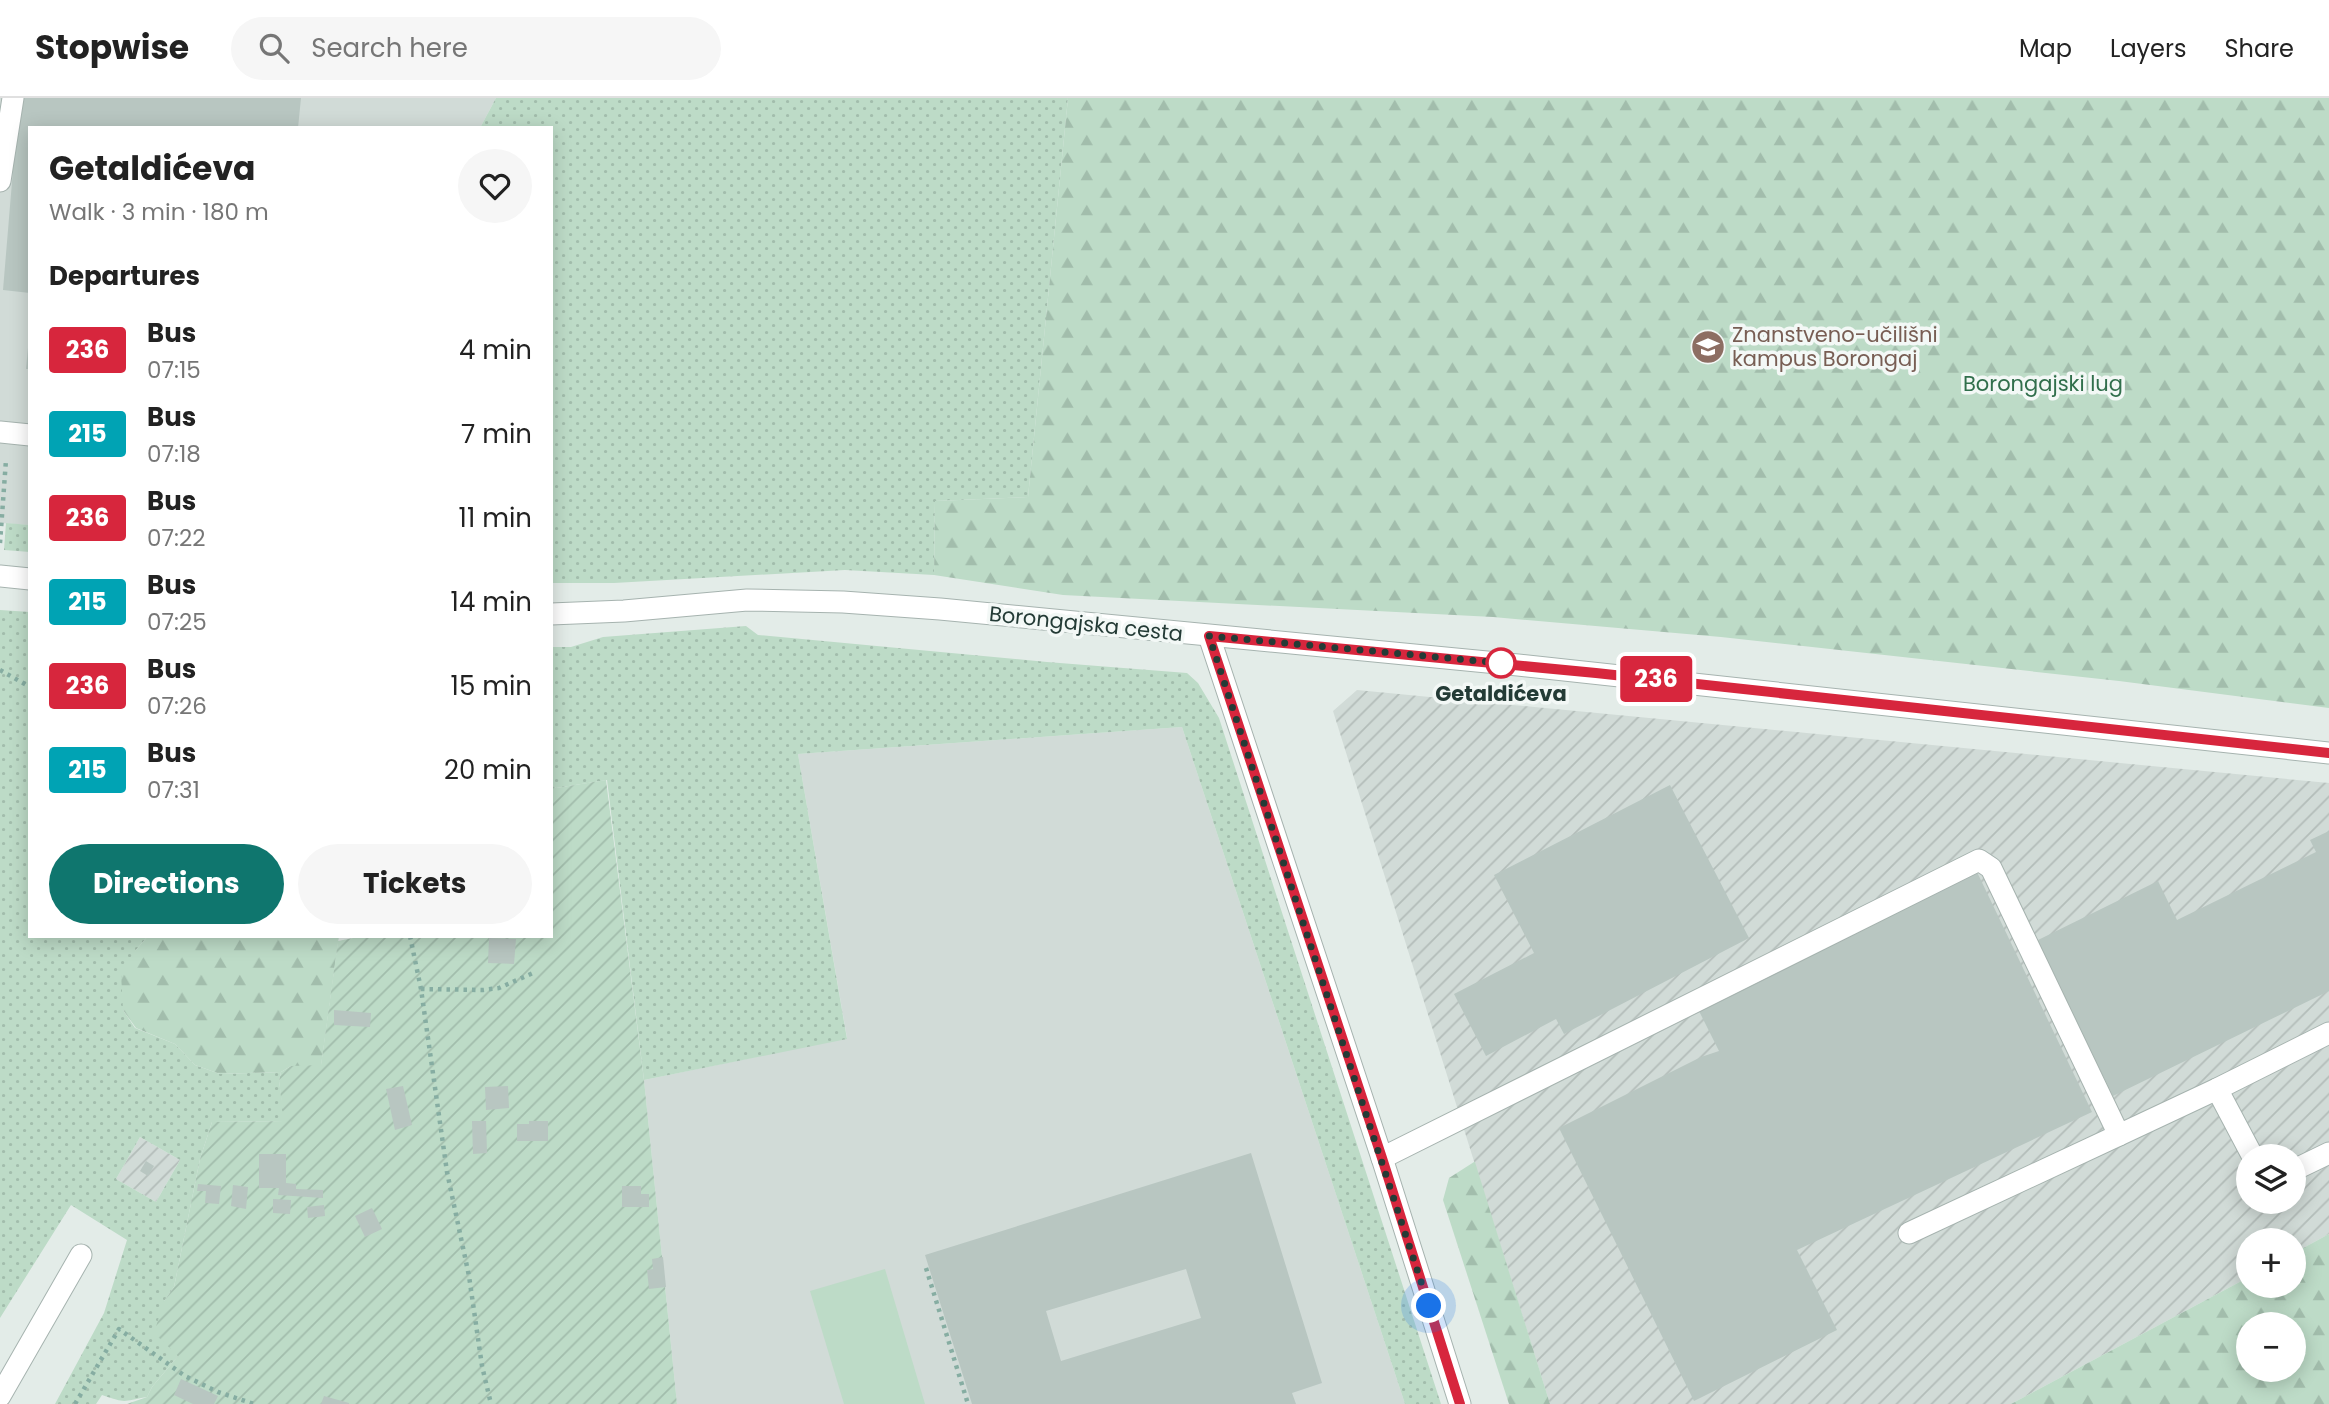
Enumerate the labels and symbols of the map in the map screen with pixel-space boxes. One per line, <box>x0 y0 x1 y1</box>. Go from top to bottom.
place label: Znanstveno-učilišni kampus Borongaj <box>1732 320 1938 373</box>
school or university icon: Znanstveno-učilišni kampus Borongaj <box>1689 328 1727 366</box>
park label: Borongajski lug <box>1963 369 2123 398</box>
street label: Borongajska cesta <box>988 599 1184 648</box>
marker: Getaldićeva <box>1486 648 1516 678</box>
line badge: 236 <box>1616 656 1696 702</box>
place label: Getaldićeva <box>1435 679 1567 708</box>
your location <box>1411 1288 1446 1323</box>

